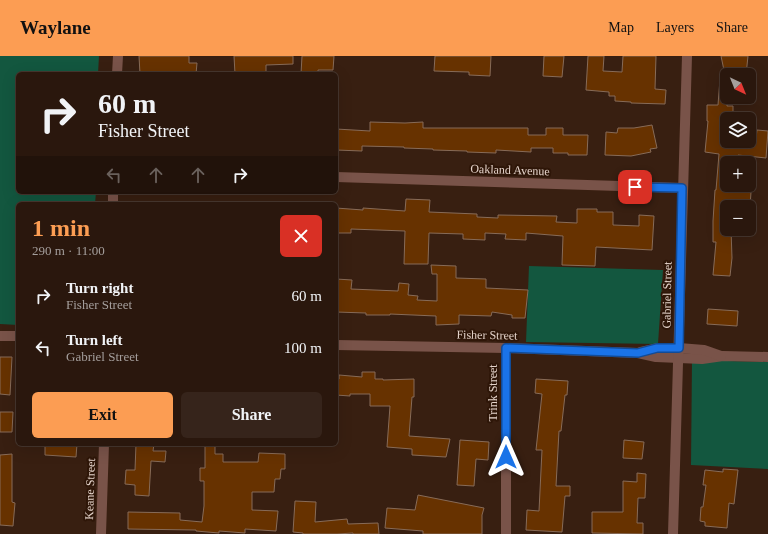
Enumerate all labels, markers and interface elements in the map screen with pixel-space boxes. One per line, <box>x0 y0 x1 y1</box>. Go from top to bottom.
text: Waylane <box>20 17 91 38</box>
text: Map <box>608 20 634 35</box>
text: Layers <box>656 20 694 35</box>
text: Share <box>716 20 748 35</box>
north arrow <box>720 68 756 104</box>
map controls <box>720 68 756 236</box>
icon: right <box>32 88 84 140</box>
text: 60 m <box>98 88 156 119</box>
button: layers <box>720 112 756 148</box>
text: Fisher Street <box>98 121 190 141</box>
button: + <box>720 156 756 192</box>
street label: Oakland Avenue <box>470 162 550 178</box>
icon: left <box>103 164 125 186</box>
icon: ahead <box>145 164 167 186</box>
icon: ahead <box>187 164 209 186</box>
icon: right <box>229 164 251 186</box>
pin <box>618 170 652 204</box>
icon: arrive <box>624 176 646 198</box>
button: − <box>720 200 756 236</box>
text: 1 min <box>32 215 90 241</box>
button: close <box>280 215 322 257</box>
text: 290 m · 11:00 <box>32 243 105 258</box>
street label: Gabriel Street <box>659 261 675 329</box>
text: Turn right <box>66 280 133 296</box>
icon: right <box>32 285 54 307</box>
text: 60 m <box>292 288 322 304</box>
text: Fisher Street <box>66 297 132 312</box>
street label: Fisher Street <box>456 327 518 343</box>
text: Turn left <box>66 332 123 348</box>
icon: left <box>32 337 54 359</box>
text: 100 m <box>284 340 322 356</box>
text: Gabriel Street <box>66 349 139 364</box>
street label: Trink Street <box>486 364 500 422</box>
button: Exit <box>32 392 173 438</box>
button: Share <box>181 392 322 438</box>
position arrow <box>485 436 527 478</box>
street label: Keane Street <box>82 457 98 520</box>

